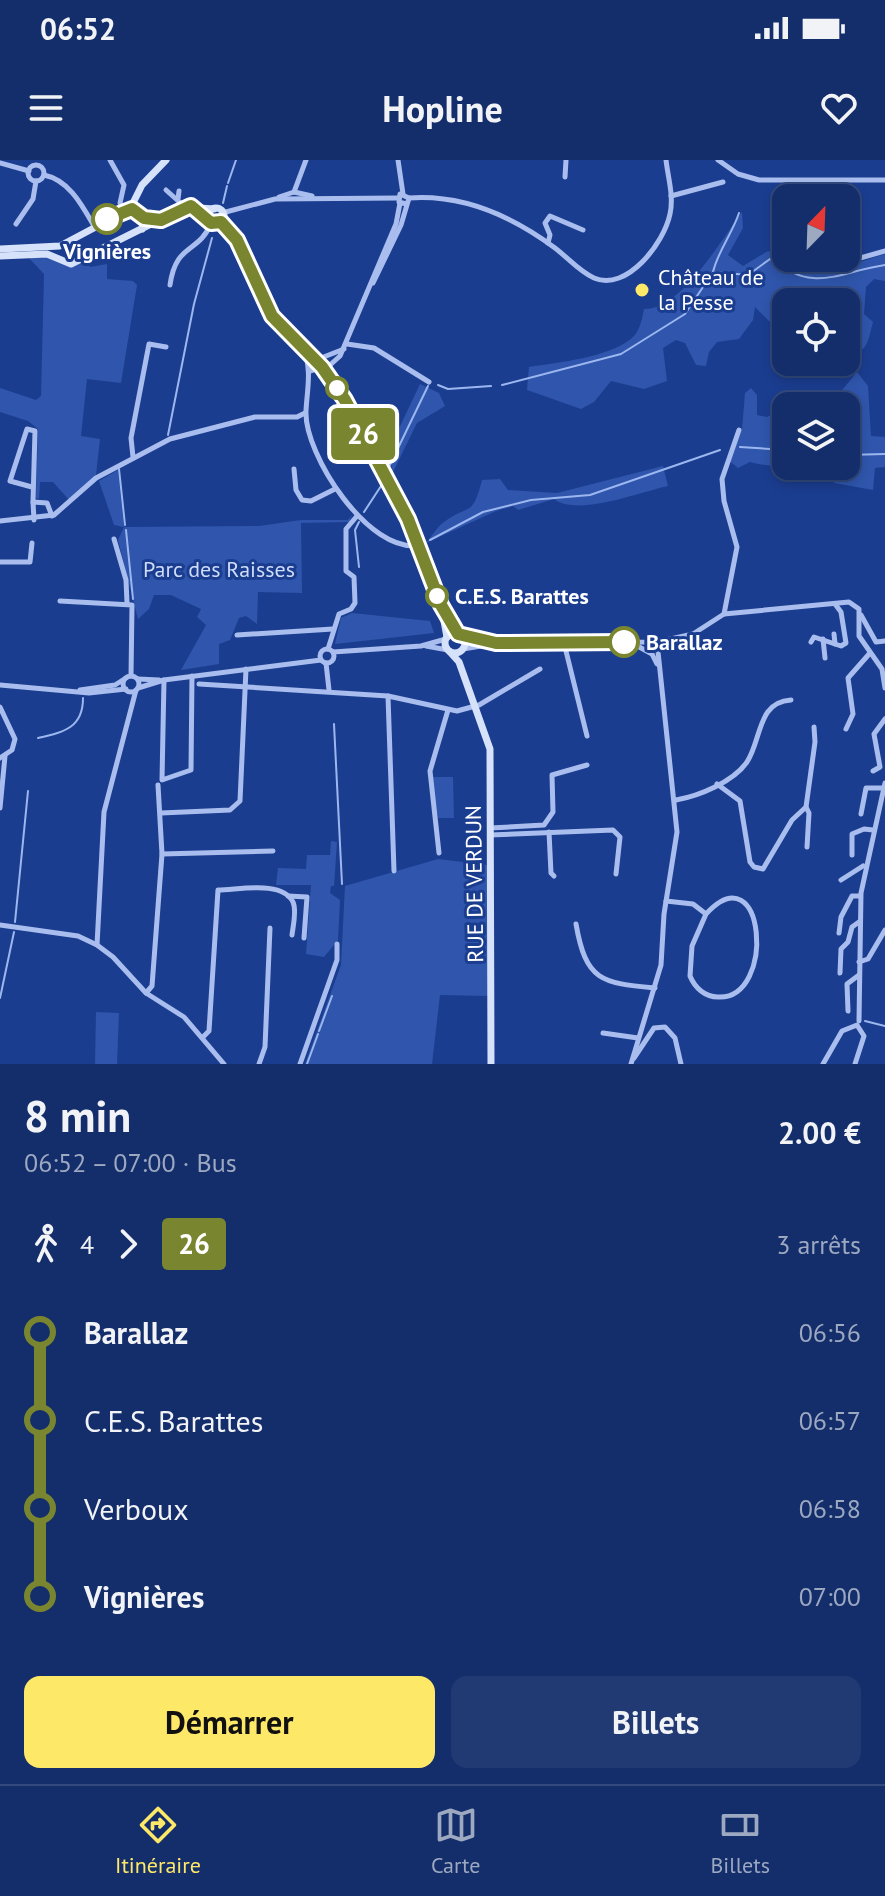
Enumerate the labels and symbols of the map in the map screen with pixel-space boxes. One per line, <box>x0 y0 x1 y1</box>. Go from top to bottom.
north arrow <box>772 184 860 272</box>
marker: Vignières <box>92 204 122 234</box>
place label: Vignières <box>62 237 151 265</box>
place label: Château de la Pesse <box>658 263 764 316</box>
marker: Château de la Pesse <box>633 281 651 299</box>
unlabelled marker <box>326 377 348 399</box>
line badge: 26 <box>327 408 399 460</box>
park label: Parc des Raisses <box>143 555 295 583</box>
place label: C.E.S. Barattes <box>455 582 589 610</box>
marker: C.E.S. Barattes <box>426 585 448 607</box>
marker: Barallaz <box>609 627 639 657</box>
place label: Barallaz <box>646 628 722 656</box>
street label: RUE DE VERDUN <box>459 805 489 963</box>

